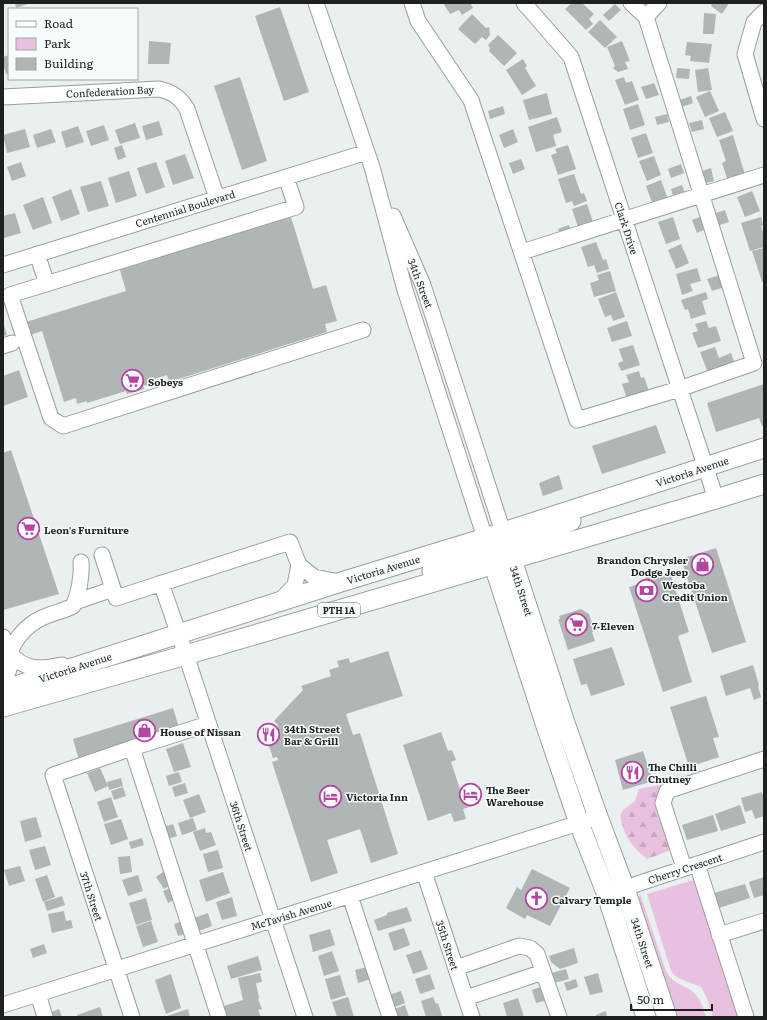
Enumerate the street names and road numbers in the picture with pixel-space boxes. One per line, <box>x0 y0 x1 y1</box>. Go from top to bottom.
street label: Confederation Bay <box>66 81 155 101</box>
street label: Centennial Boulevard <box>133 186 237 230</box>
street label: Clark Drive <box>611 200 643 256</box>
street label: 34th Street <box>405 256 437 310</box>
street label: Victoria Avenue <box>654 452 730 490</box>
street label: Victoria Avenue <box>345 551 421 587</box>
street label: 34th Street <box>507 564 537 618</box>
road number: PTH 1A <box>318 603 360 617</box>
street label: Victoria Avenue <box>37 648 113 686</box>
street label: 36th Street <box>227 799 257 853</box>
street label: Cherry Crescent <box>646 849 724 887</box>
street label: 37th Street <box>77 869 107 923</box>
street label: McTavish Avenue <box>249 895 333 933</box>
street label: 34th Street <box>628 916 658 970</box>
street label: 35th Street <box>433 918 463 972</box>

